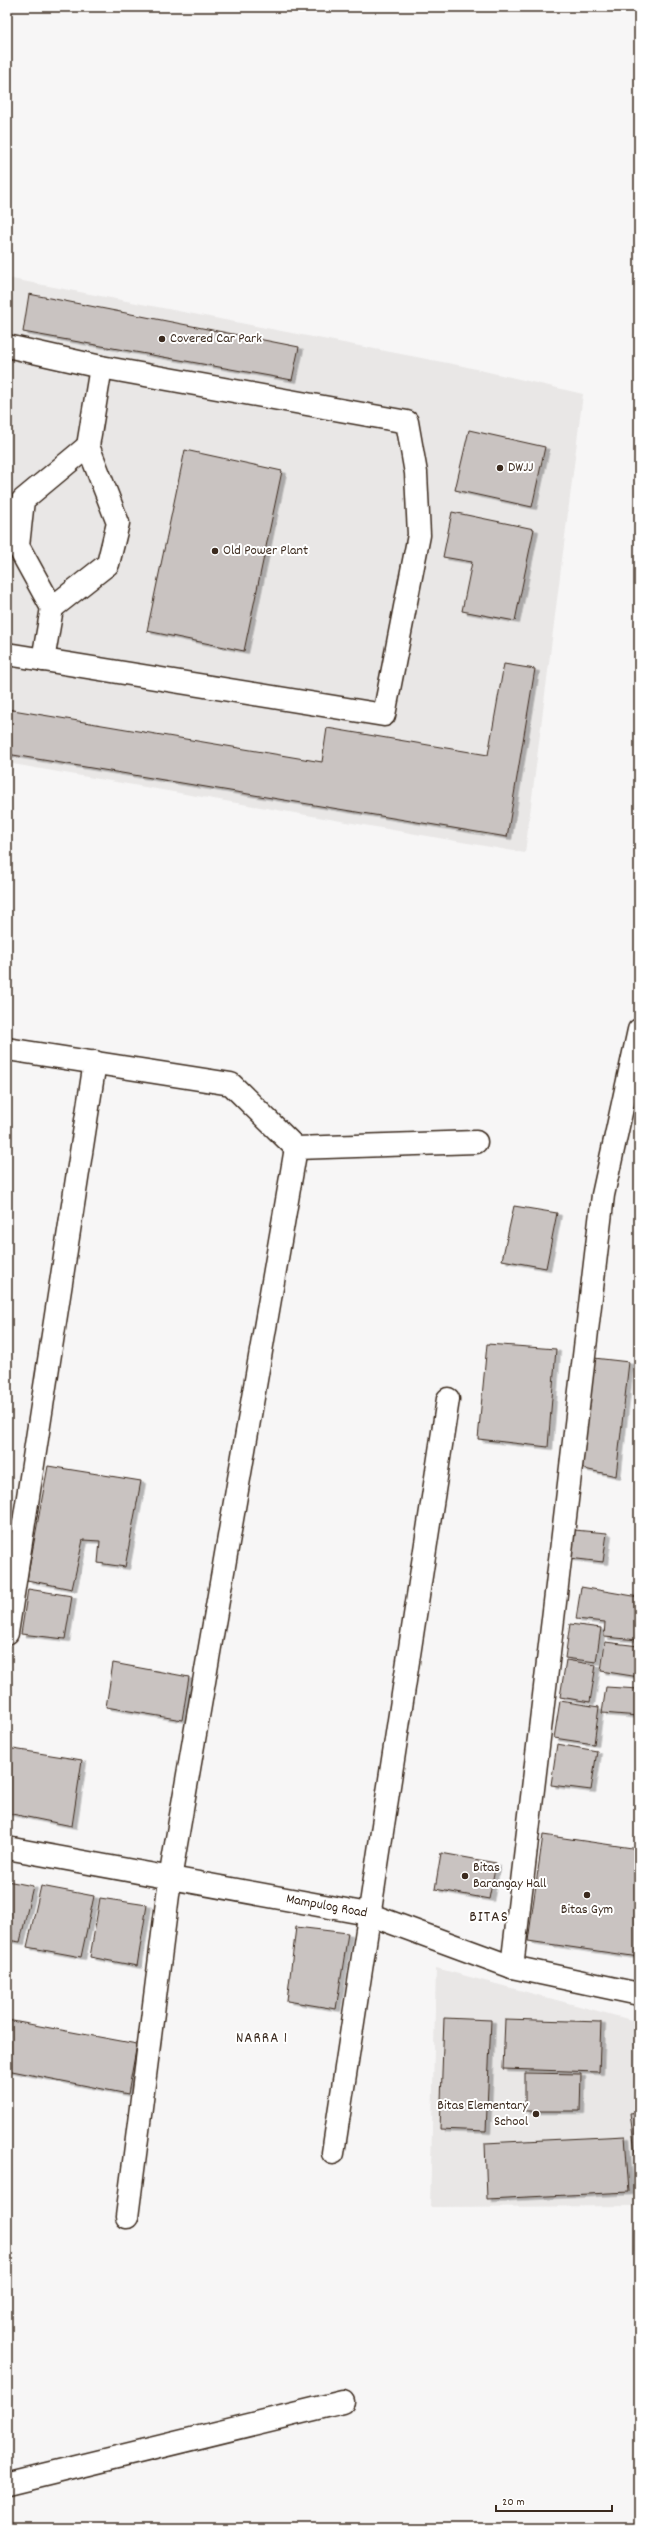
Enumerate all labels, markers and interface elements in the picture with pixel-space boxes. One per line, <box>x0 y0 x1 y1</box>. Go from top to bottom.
place label: Covered Car Park <box>170 329 262 349</box>
marker: Covered Car Park <box>157 334 167 344</box>
place label: DWJJ <box>508 458 533 478</box>
marker: DWJJ <box>495 463 505 473</box>
place label: Old Power Plant <box>223 541 308 561</box>
marker: Old Power Plant <box>210 546 220 556</box>
place label: Bitas Barangay Hall <box>473 1858 547 1894</box>
marker: Bitas Barangay Hall <box>460 1871 470 1881</box>
street label: Mampulog Road <box>285 1889 369 1924</box>
marker: Bitas Gym <box>582 1890 592 1900</box>
place label: Bitas Gym <box>561 1900 613 1920</box>
district label: BITAS <box>469 1906 509 1929</box>
district label: NARRA 1 <box>236 2028 288 2050</box>
place label: Bitas Elementary School <box>437 2096 529 2132</box>
marker: Bitas Elementary School <box>531 2109 541 2119</box>
scale bar <box>496 2487 612 2513</box>
text: 20 m <box>502 2494 525 2511</box>

